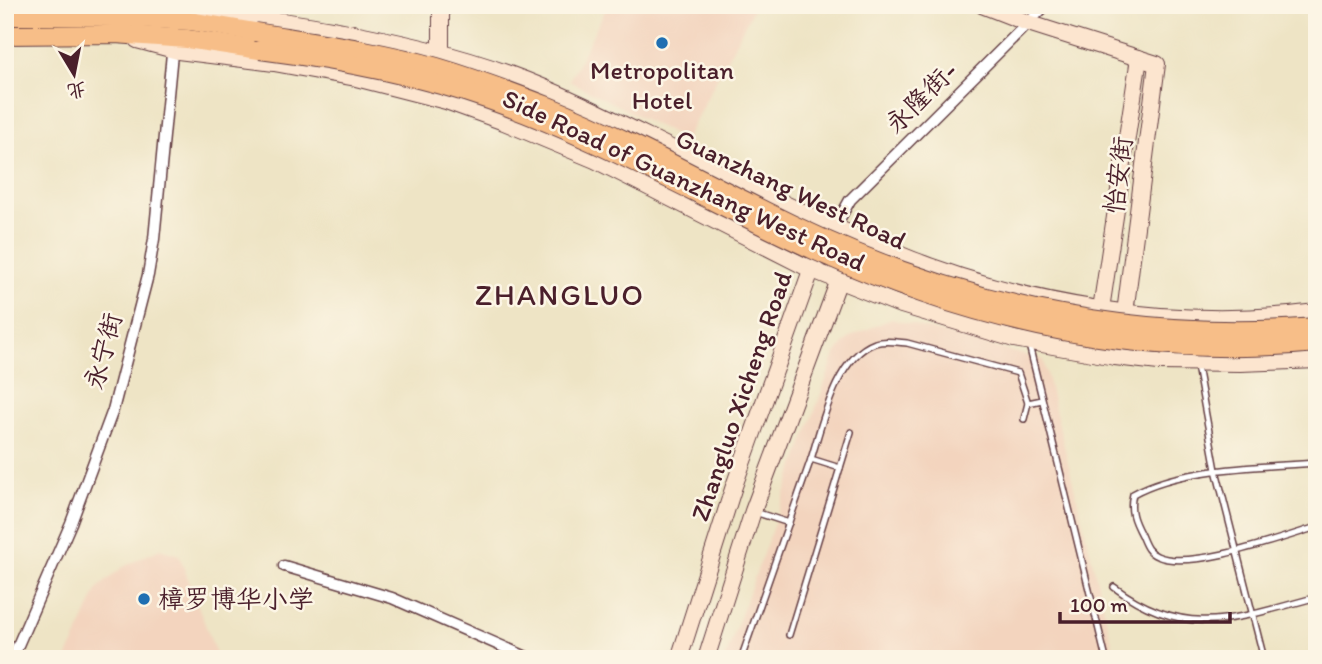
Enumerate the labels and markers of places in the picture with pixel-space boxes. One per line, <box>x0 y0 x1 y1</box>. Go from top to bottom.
marker: Metropolitan Hotel <box>654 35 670 51</box>
place label: Metropolitan Hotel <box>590 54 734 116</box>
place label: 樟罗博华小学 <box>158 583 314 615</box>
marker: 樟罗博华小学 <box>136 591 152 607</box>

